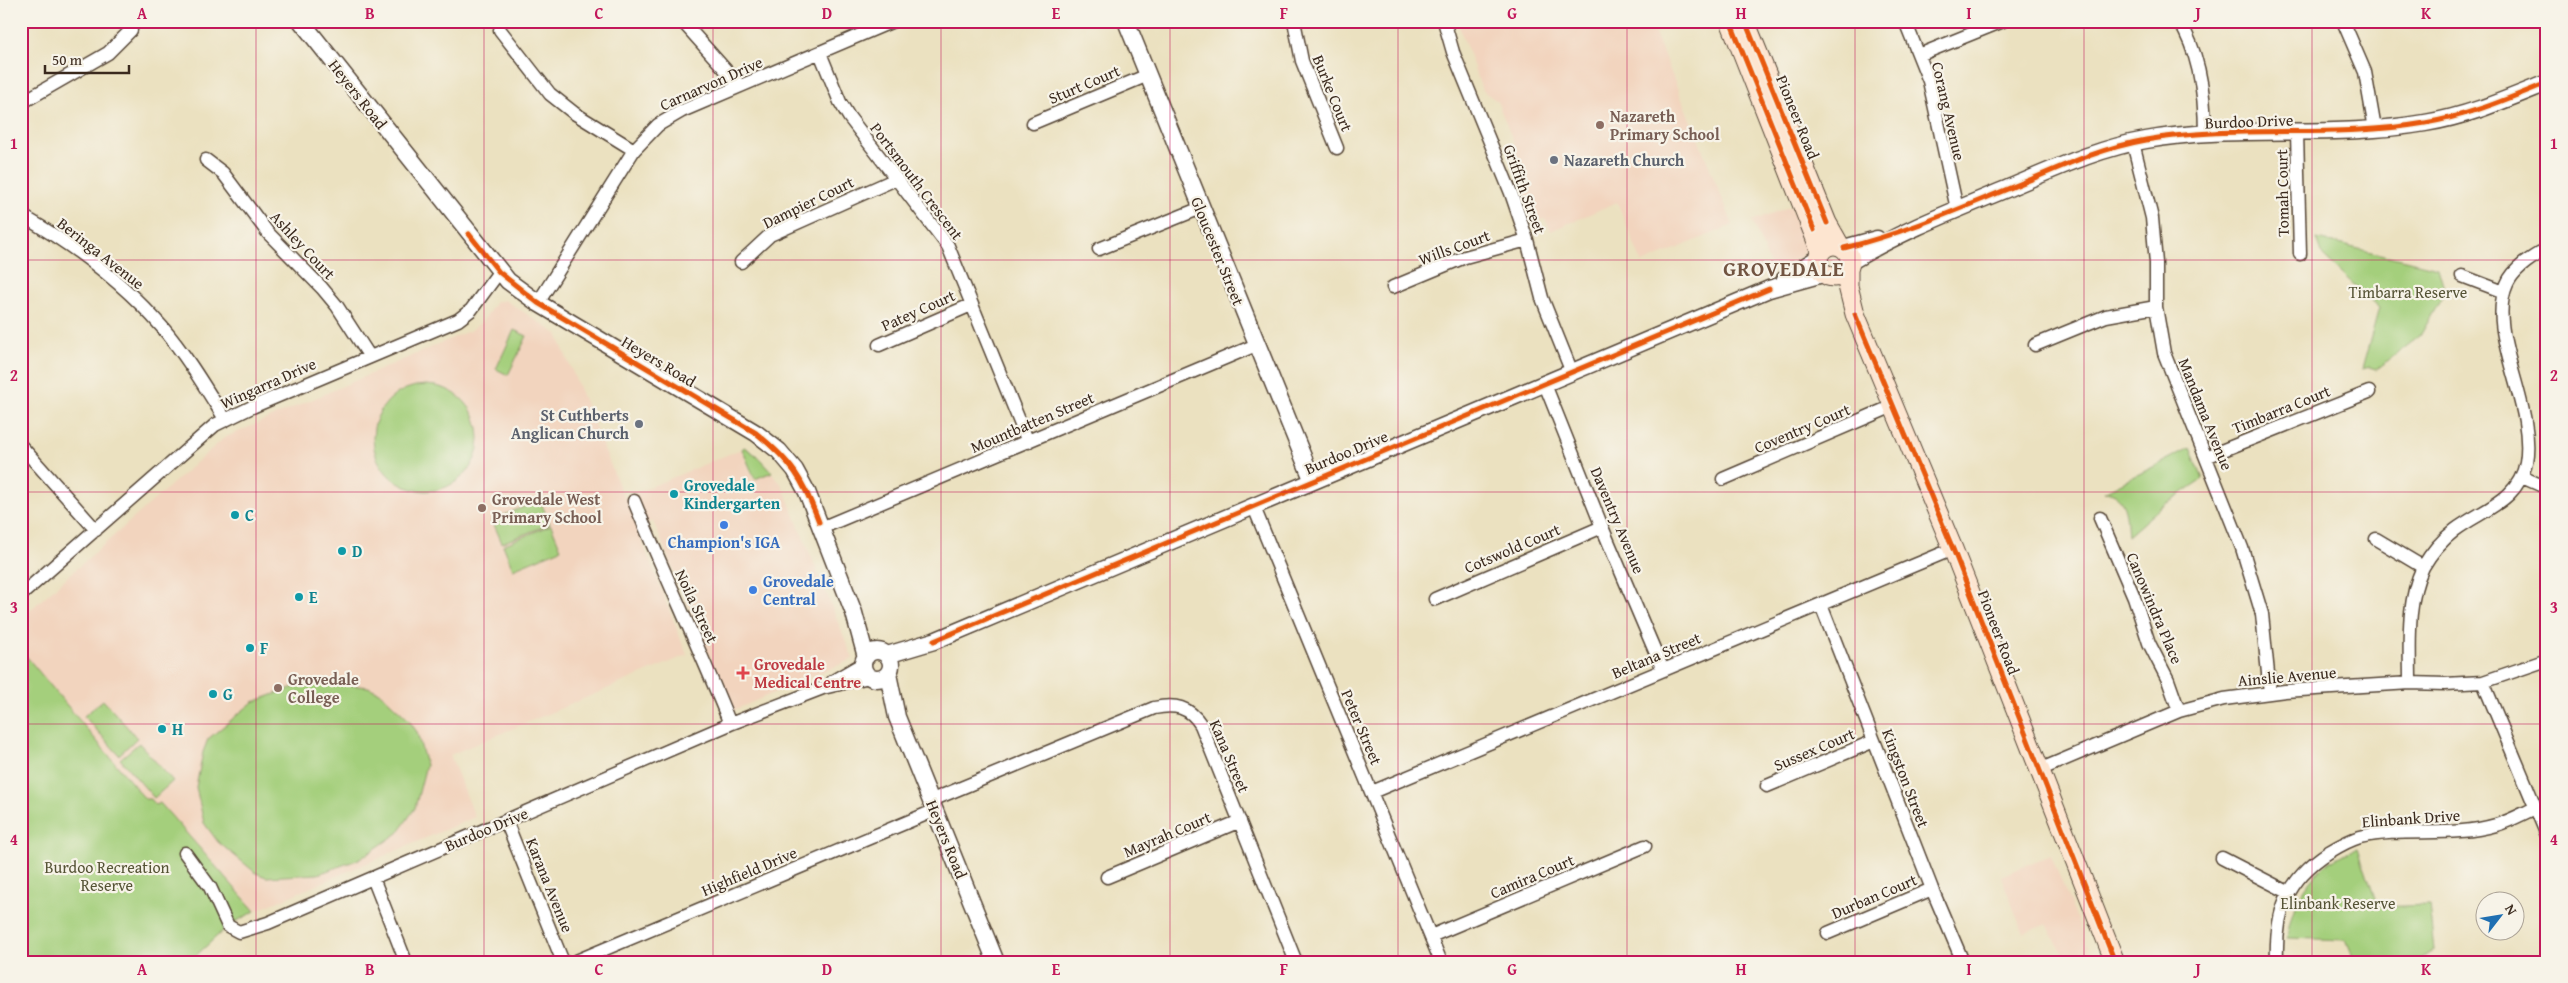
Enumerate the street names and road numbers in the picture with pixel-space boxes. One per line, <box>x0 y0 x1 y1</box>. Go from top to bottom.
street label: Carnarvon Drive <box>656 50 766 116</box>
street label: Burke Court <box>1307 51 1359 135</box>
street label: Heyers Road <box>323 54 393 135</box>
street label: Sturt Court <box>1044 58 1124 110</box>
street label: Corang Avenue <box>1926 59 1972 163</box>
street label: Pioneer Road <box>1770 71 1826 163</box>
street label: Burdoo Drive <box>2204 107 2294 135</box>
street label: Portsmouth Crescent <box>865 117 969 245</box>
street label: Griffith Street <box>1498 141 1552 238</box>
street label: Tomah Court <box>2269 149 2295 237</box>
street label: Dampier Court <box>758 169 858 234</box>
street label: Gloucester Street <box>1185 193 1251 309</box>
street label: Ashley Court <box>265 205 341 285</box>
street label: Beringa Avenue <box>52 211 150 295</box>
street label: Wills Court <box>1415 223 1494 271</box>
street label: Patey Court <box>877 283 959 337</box>
street label: Heyers Road <box>617 329 701 393</box>
street label: Wingarra Drive <box>216 351 320 415</box>
street label: Mandama Avenue <box>2173 354 2239 474</box>
street label: Timbarra Court <box>2228 378 2334 440</box>
street label: Mountbatten Street <box>966 385 1098 459</box>
street label: Coventry Court <box>1750 397 1854 459</box>
street label: Burdoo Drive <box>1301 424 1391 480</box>
street label: Daventry Avenue <box>1585 463 1651 577</box>
street label: Cotswold Court <box>1460 517 1564 579</box>
street label: Canowindra Place <box>2121 548 2189 668</box>
street label: Noila Street <box>669 565 725 647</box>
street label: Pioneer Road <box>1972 586 2026 678</box>
street label: Beltana Street <box>1608 625 1705 685</box>
street label: Ainslie Avenue <box>2237 660 2337 692</box>
street label: Peter Street <box>1335 686 1389 769</box>
street label: Kana Street <box>1204 716 1256 797</box>
street label: Sussex Court <box>1770 721 1859 777</box>
street label: Kingston Street <box>1876 725 1936 831</box>
street label: Heyers Road <box>920 796 974 883</box>
street label: Burdoo Drive <box>441 801 531 857</box>
street label: Elinbank Drive <box>2361 803 2461 833</box>
street label: Mayrah Court <box>1120 805 1215 863</box>
street label: Karana Avenue <box>520 834 580 936</box>
street label: Highfield Drive <box>698 840 800 902</box>
street label: Camira Court <box>1486 847 1578 904</box>
street label: Durban Court <box>1827 867 1921 925</box>

